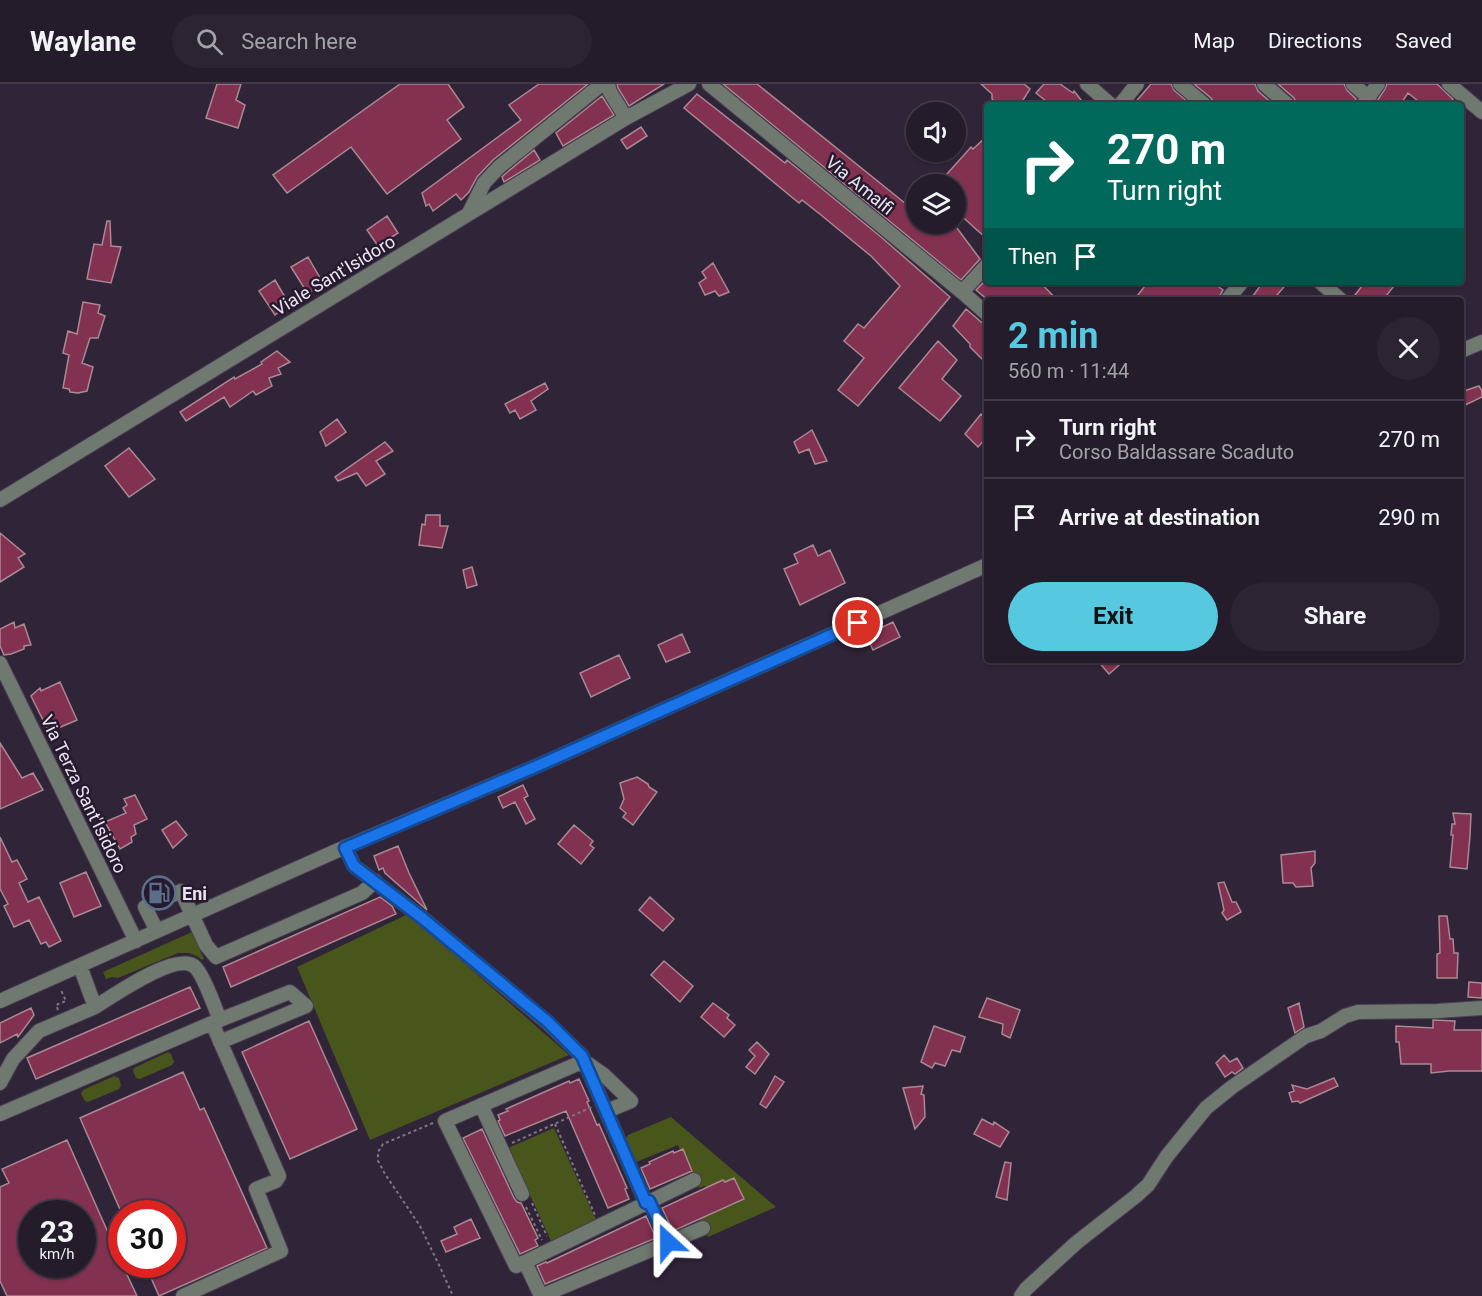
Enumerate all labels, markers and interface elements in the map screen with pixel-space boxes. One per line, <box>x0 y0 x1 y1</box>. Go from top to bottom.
search box <box>172 14 592 68</box>
text: Waylane <box>30 25 136 58</box>
icon: search <box>193 25 226 58</box>
text: Search here <box>241 29 357 54</box>
text: Map <box>1193 29 1235 53</box>
text: Directions <box>1268 29 1362 53</box>
text: Saved <box>1395 29 1452 53</box>
map controls <box>906 102 966 234</box>
button: sound <box>906 102 966 162</box>
text: 270 m <box>1107 125 1226 174</box>
icon: right <box>1008 126 1086 204</box>
street label: Via Amalfi <box>822 151 898 219</box>
button: layers <box>906 174 966 234</box>
text: Turn right <box>1107 175 1222 207</box>
street label: Viale Sant'Isidoro <box>269 230 399 320</box>
icon: arrive <box>1069 240 1102 273</box>
text: Then <box>1008 244 1057 269</box>
text: 2 min <box>1008 315 1099 357</box>
button: close <box>1377 317 1440 380</box>
text: 560 m · 11:44 <box>1008 359 1129 383</box>
text: Turn right <box>1059 415 1156 440</box>
icon: right <box>1008 423 1041 456</box>
text: 270 m <box>1378 427 1440 452</box>
text: Corso Baldassare Scaduto <box>1059 440 1294 464</box>
icon: arrive <box>1008 501 1041 534</box>
text: Arrive at destination <box>1059 505 1260 530</box>
text: 290 m <box>1378 505 1440 530</box>
button: Exit <box>1008 582 1218 651</box>
button: Share <box>1230 582 1440 651</box>
pin <box>832 597 883 648</box>
icon: arrive <box>841 606 874 639</box>
street label: Via Terza Sant'Isidoro <box>37 712 131 876</box>
fuel station icon: Eni <box>141 875 177 911</box>
place label: Eni <box>182 883 207 904</box>
speed limit sign: 30 <box>108 1200 186 1278</box>
position arrow <box>636 1210 700 1274</box>
text: 23 <box>40 1214 74 1249</box>
text: km/h <box>39 1245 75 1263</box>

